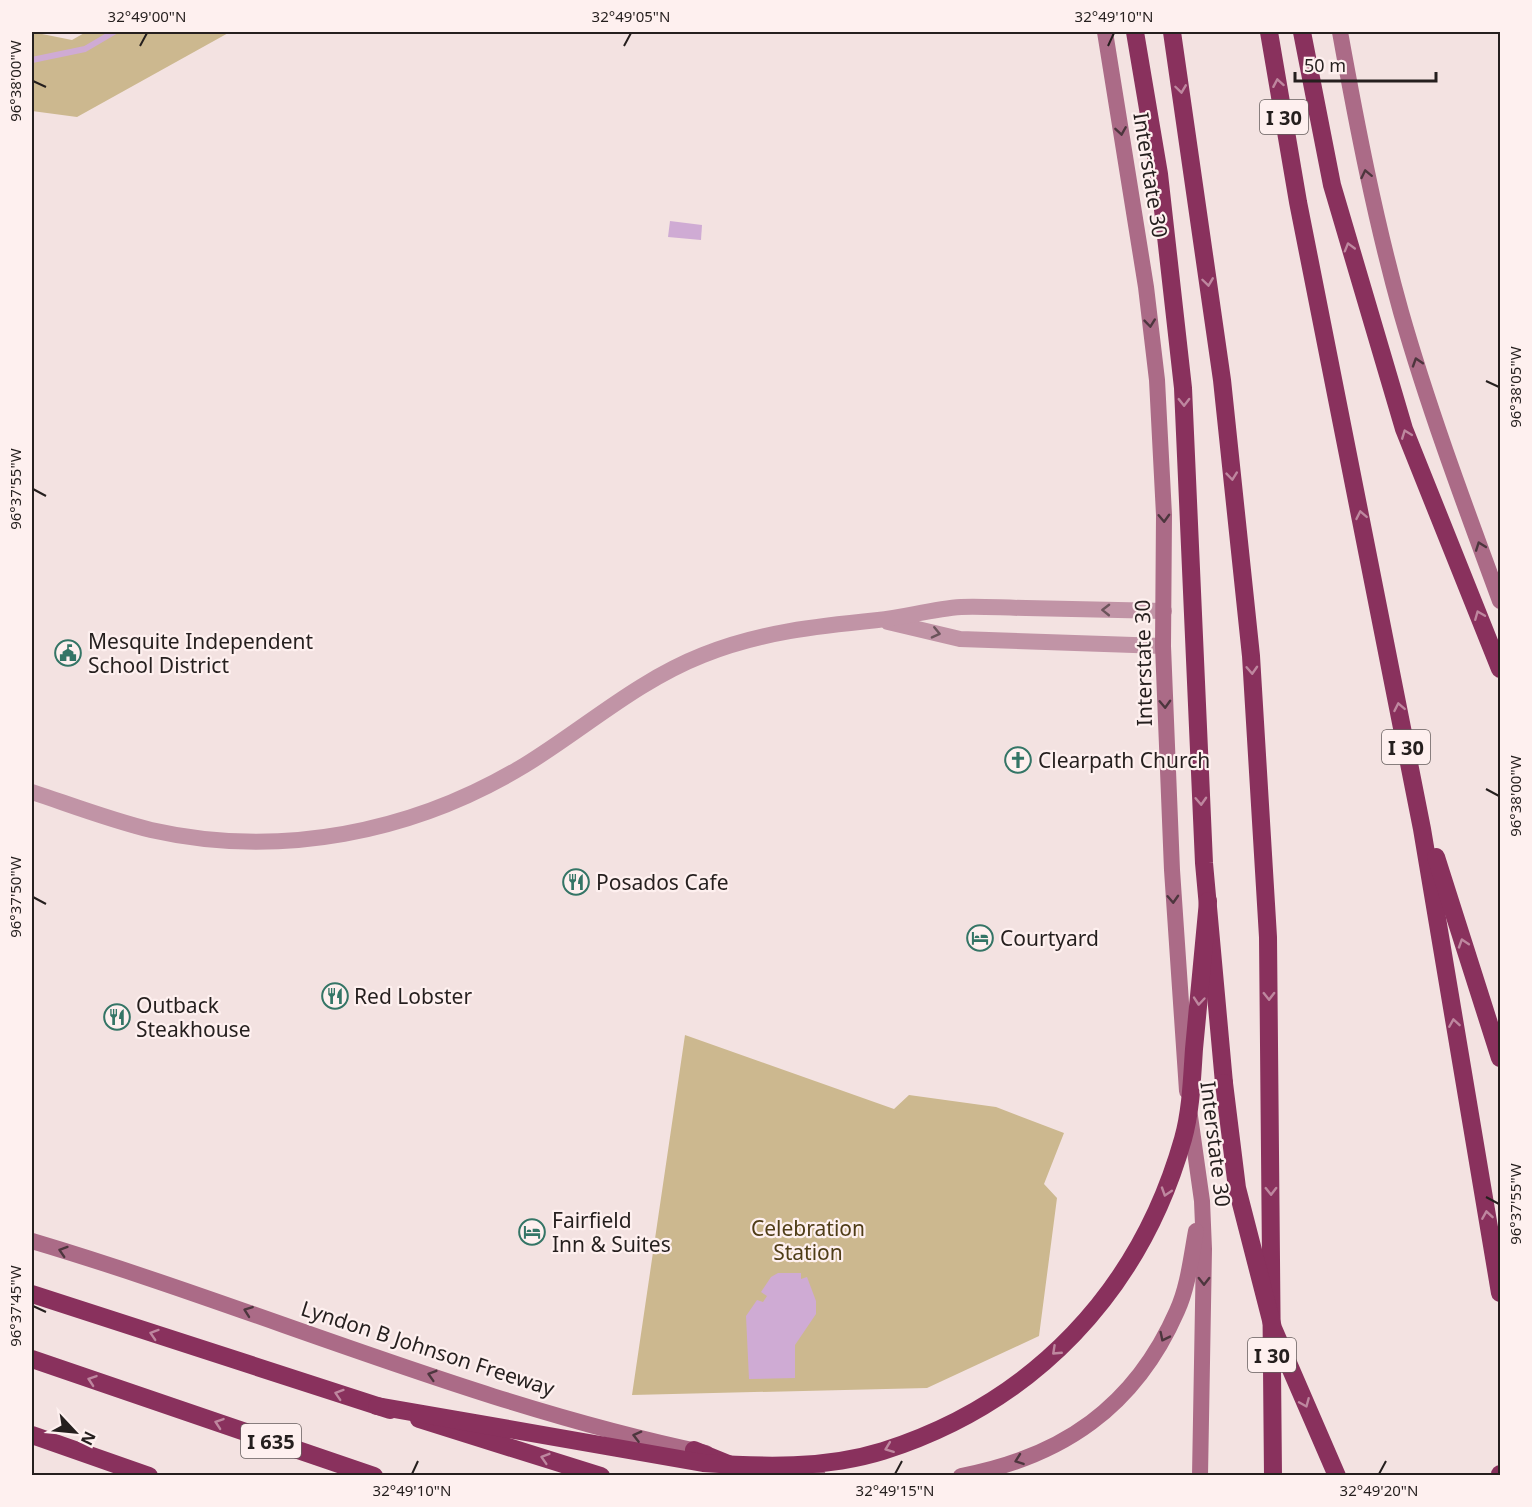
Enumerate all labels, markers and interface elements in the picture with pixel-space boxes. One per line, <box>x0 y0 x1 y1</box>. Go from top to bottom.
text: 32°49'00"N <box>108 6 186 26</box>
text: 32°49'05"N <box>592 6 670 26</box>
text: 32°49'10"N <box>1075 6 1153 26</box>
text: 96°38'00"W <box>5 40 25 122</box>
scale bar <box>1295 45 1436 83</box>
text: 50 m <box>1304 53 1346 77</box>
one-way arrow <box>1272 78 1284 87</box>
one-way arrow <box>1174 85 1186 94</box>
road number: I 30 <box>1260 100 1308 134</box>
street label: Interstate 30 <box>1127 110 1175 240</box>
one-way arrow <box>1115 126 1127 135</box>
one-way arrow <box>1361 169 1374 179</box>
one-way arrow <box>1344 242 1357 252</box>
one-way arrow <box>1202 278 1214 287</box>
one-way arrow <box>1143 319 1156 328</box>
text: 96°38'05"W <box>1505 346 1525 428</box>
one-way arrow <box>1412 357 1424 368</box>
one-way arrow <box>1177 397 1190 406</box>
one-way arrow <box>1401 429 1413 440</box>
text: 96°37'55"W <box>5 448 25 530</box>
one-way arrow <box>1225 471 1238 480</box>
one-way arrow <box>1356 511 1369 521</box>
one-way arrow <box>1157 513 1170 522</box>
one-way arrow <box>1475 541 1488 552</box>
street label: Interstate 30 <box>1128 599 1158 727</box>
one-way arrow <box>1101 604 1110 616</box>
one-way arrow <box>1474 610 1486 621</box>
one-way arrow <box>930 625 940 638</box>
place label: Mesquite Independent School District <box>88 627 313 679</box>
public building icon: Mesquite Independent School District <box>53 638 83 668</box>
one-way arrow <box>1245 665 1258 674</box>
one-way arrow <box>1159 700 1172 709</box>
one-way arrow <box>1393 702 1406 712</box>
road number: I 30 <box>1382 730 1430 764</box>
church icon: Clearpath Church <box>1003 745 1033 775</box>
place label: Clearpath Church <box>1038 746 1210 774</box>
text: 96°38'00"W <box>1505 755 1525 837</box>
one-way arrow <box>1195 796 1208 805</box>
text: 96°37'50"W <box>5 856 25 938</box>
restaurant icon: Posados Cafe <box>561 867 591 897</box>
place label: Posados Cafe <box>596 868 729 896</box>
one-way arrow <box>1167 895 1180 904</box>
hotel icon: Courtyard <box>965 923 995 953</box>
place label: Courtyard <box>1000 924 1099 952</box>
one-way arrow <box>1458 938 1471 949</box>
restaurant icon: Red Lobster <box>320 981 350 1011</box>
place label: Red Lobster <box>354 982 472 1010</box>
place label: Outback Steakhouse <box>136 991 251 1043</box>
one-way arrow <box>1263 991 1275 1000</box>
one-way arrow <box>1193 996 1206 1005</box>
restaurant icon: Outback Steakhouse <box>102 1002 132 1032</box>
one-way arrow <box>1449 1018 1461 1027</box>
street label: Interstate 30 <box>1194 1079 1238 1209</box>
text: 96°37'55"W <box>1505 1163 1525 1245</box>
one-way arrow <box>1160 1186 1173 1197</box>
one-way arrow <box>1265 1186 1277 1195</box>
place label: Fairfield Inn & Suites <box>552 1206 671 1258</box>
one-way arrow <box>1481 1211 1493 1220</box>
park label: Celebration Station <box>751 1214 865 1266</box>
hotel icon: Fairfield Inn & Suites <box>517 1217 547 1247</box>
one-way arrow <box>58 1246 69 1258</box>
text: 96°37'45"W <box>5 1265 25 1347</box>
one-way arrow <box>1198 1277 1210 1286</box>
street label: Lyndon B Johnson Freeway <box>298 1294 559 1402</box>
one-way arrow <box>243 1306 254 1319</box>
one-way arrow <box>149 1329 160 1341</box>
one-way arrow <box>1159 1331 1171 1342</box>
road number: I 30 <box>1248 1338 1296 1372</box>
one-way arrow <box>1052 1344 1063 1355</box>
one-way arrow <box>427 1370 438 1383</box>
one-way arrow <box>87 1374 98 1387</box>
one-way arrow <box>334 1389 345 1401</box>
one-way arrow <box>1298 1396 1310 1407</box>
north arrow <box>45 1402 105 1462</box>
one-way arrow <box>214 1418 225 1431</box>
road number: I 635 <box>241 1424 301 1458</box>
text: N <box>76 1428 101 1449</box>
one-way arrow <box>632 1430 642 1443</box>
one-way arrow <box>884 1440 895 1453</box>
one-way arrow <box>540 1453 551 1465</box>
one-way arrow <box>1014 1453 1025 1466</box>
text: 32°49'10"N <box>373 1480 451 1500</box>
text: 32°49'15"N <box>856 1480 934 1500</box>
text: 32°49'20"N <box>1340 1480 1418 1500</box>

